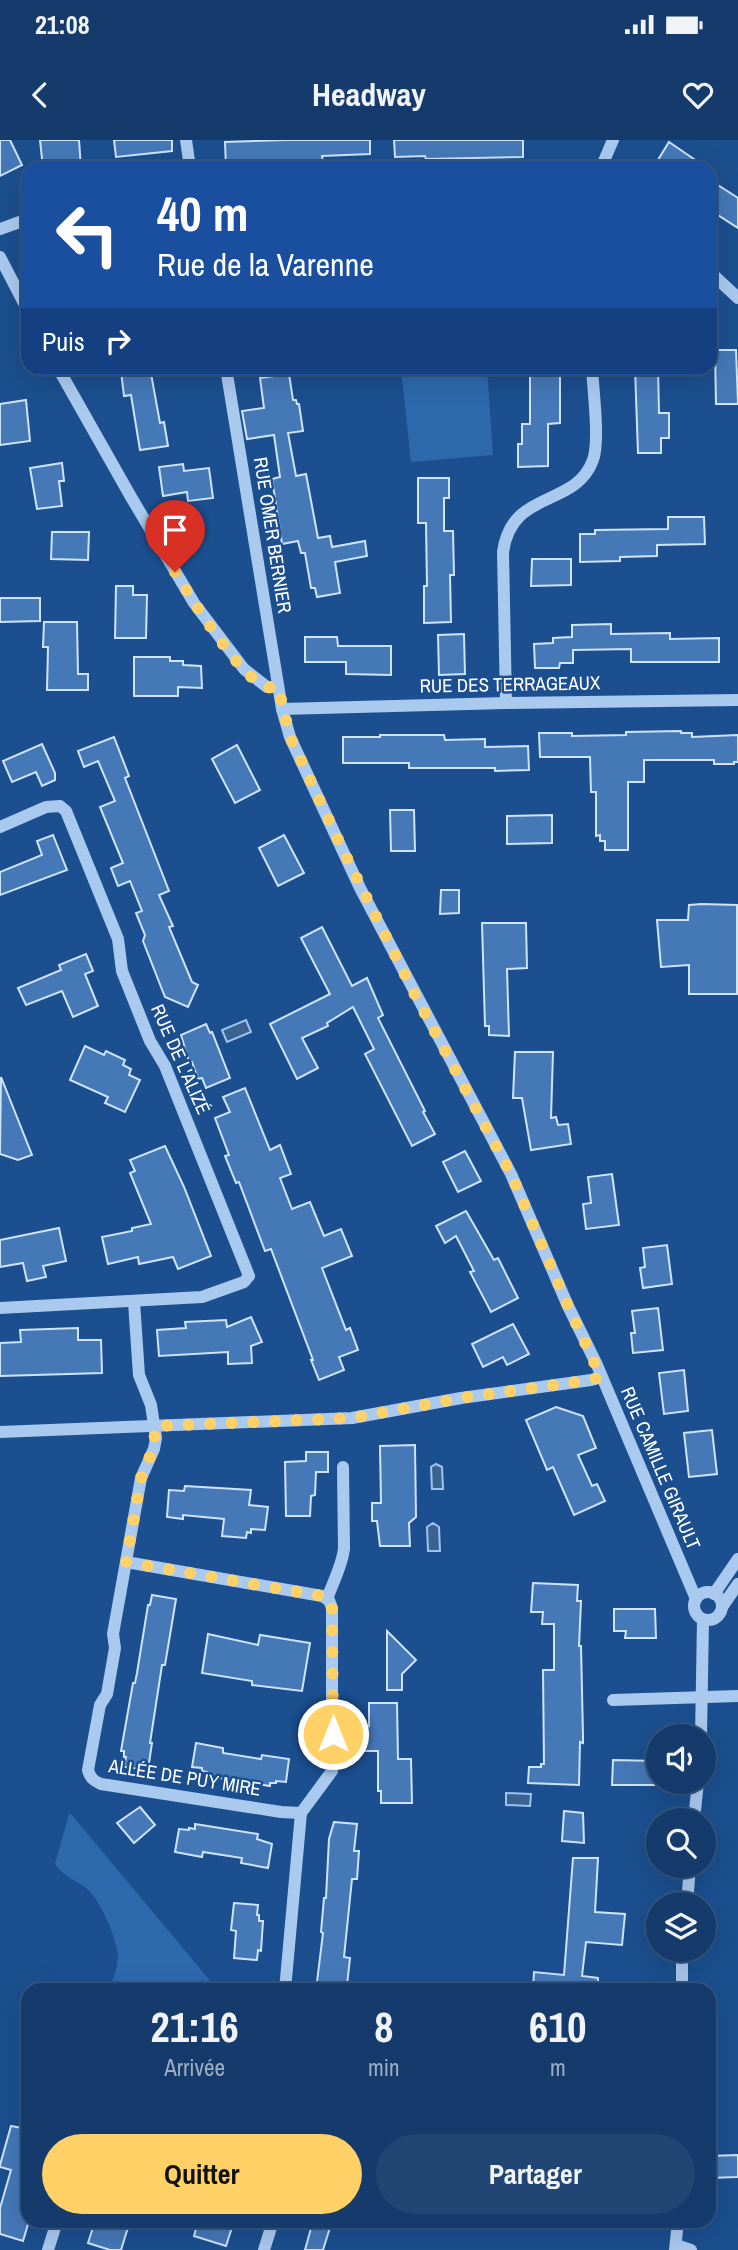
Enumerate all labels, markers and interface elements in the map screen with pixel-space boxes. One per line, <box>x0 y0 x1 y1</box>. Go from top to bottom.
text: 21:08 <box>35 7 90 42</box>
text: Headway <box>312 73 426 116</box>
icon: back <box>21 76 59 114</box>
icon: heart <box>679 76 717 114</box>
text: 40 m <box>157 180 249 246</box>
icon: left <box>42 189 133 280</box>
text: Rue de la Varenne <box>157 243 374 286</box>
icon: right <box>99 322 137 360</box>
text: Puis <box>42 324 85 359</box>
street label: RUE OMER BERNIER <box>248 455 298 615</box>
pin <box>145 500 205 572</box>
icon: arrive <box>156 511 194 549</box>
street label: RUE DES TERRAGEAUX <box>419 669 601 699</box>
street label: RUE DE L'ALIZÉ <box>145 1000 217 1118</box>
street label: RUE CAMILLE GIRAULT <box>615 1383 707 1554</box>
position arrow <box>296 1697 370 1771</box>
map controls <box>646 1724 716 1962</box>
button: sound <box>646 1724 716 1794</box>
street label: ALLÉE DE PUY MIRE <box>106 1752 263 1802</box>
button: search <box>646 1808 716 1878</box>
button: layers <box>646 1892 716 1962</box>
text: 21:16 <box>151 1999 239 2055</box>
text: 8 <box>374 1999 393 2055</box>
text: 610 <box>529 1999 587 2055</box>
text: Arrivée <box>164 2052 225 2083</box>
text: min <box>368 2052 400 2083</box>
text: m <box>550 2052 566 2083</box>
button: Quitter <box>42 2134 362 2214</box>
button: Partager <box>376 2134 695 2214</box>

